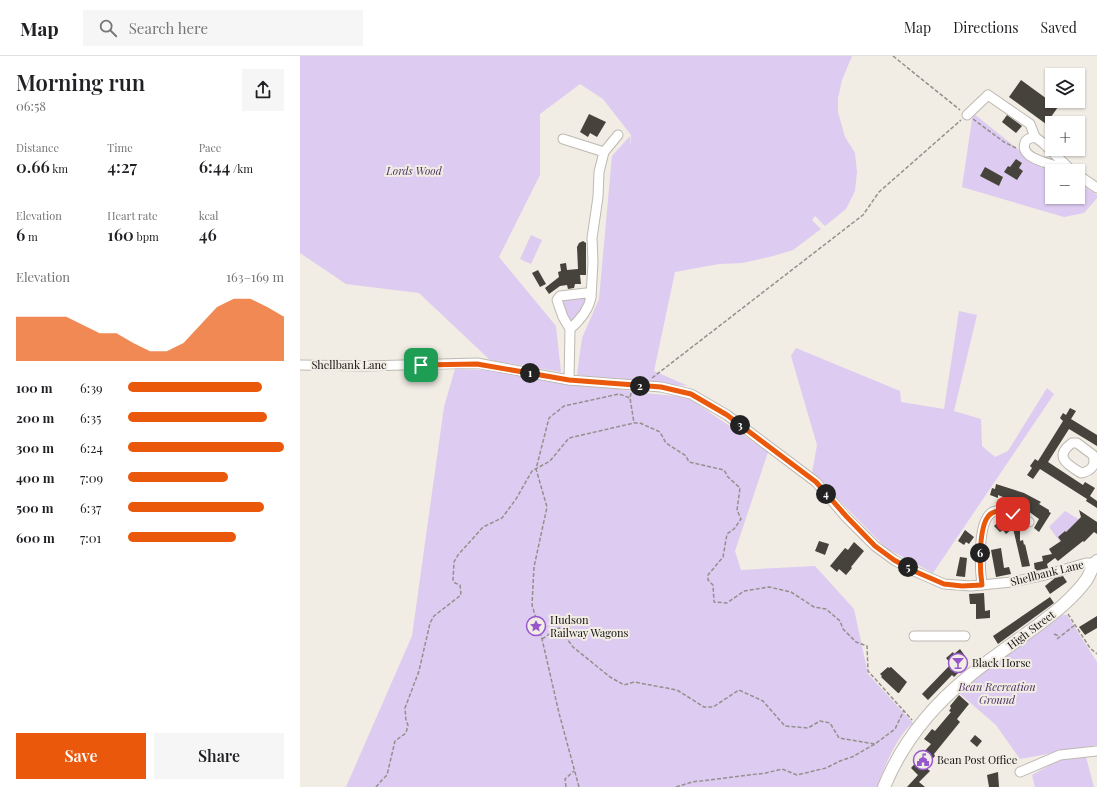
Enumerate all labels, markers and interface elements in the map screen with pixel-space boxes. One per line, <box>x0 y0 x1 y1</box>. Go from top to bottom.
search box <box>83 10 363 46</box>
text: Map <box>20 15 59 41</box>
icon: search <box>97 17 119 39</box>
text: Search here <box>129 18 208 38</box>
text: Map <box>904 18 931 37</box>
text: Directions <box>953 18 1019 37</box>
text: Saved <box>1041 18 1077 37</box>
text: Morning run <box>16 67 145 97</box>
map controls <box>1045 68 1085 204</box>
button: layers <box>1045 68 1085 108</box>
button: share <box>242 69 284 111</box>
text: 06:58 <box>16 97 46 114</box>
button: + <box>1045 116 1085 156</box>
text: Distance <box>16 140 59 155</box>
text: Time <box>107 140 133 155</box>
text: Pace <box>199 140 221 155</box>
text: 0.66 <box>16 155 50 177</box>
text: 4:27 <box>107 155 137 177</box>
text: 6:44 <box>199 155 230 177</box>
text: km <box>50 161 68 176</box>
text: /km <box>230 161 253 176</box>
park label: Lords Wood <box>385 163 443 178</box>
button: − <box>1045 164 1085 204</box>
text: Elevation <box>16 208 62 223</box>
text: Heart rate <box>107 208 158 223</box>
text: kcal <box>199 208 218 223</box>
text: 6 <box>16 223 25 245</box>
text: 160 <box>107 223 134 245</box>
text: 46 <box>199 223 217 245</box>
text: m <box>25 229 38 244</box>
text: bpm <box>134 229 159 244</box>
text: Elevation <box>16 268 70 285</box>
text: 163–169 m <box>226 268 284 285</box>
pin <box>404 348 438 382</box>
icon: arrive <box>410 354 432 376</box>
street label: Shellbank Lane <box>311 357 387 372</box>
pin: 1 <box>520 363 540 383</box>
text: 1 <box>528 365 532 380</box>
pin: 2 <box>630 376 650 396</box>
text: 2 <box>637 378 643 393</box>
text: 100 m <box>16 379 53 396</box>
text: 6:39 <box>80 379 103 396</box>
text: 200 m <box>16 409 54 426</box>
text: 6:35 <box>80 409 101 426</box>
pin: 3 <box>730 415 750 435</box>
text: 3 <box>737 417 743 432</box>
text: 300 m <box>16 439 54 456</box>
text: 6:24 <box>80 439 103 456</box>
text: 400 m <box>16 469 54 486</box>
text: 7:09 <box>80 469 103 486</box>
pin: 4 <box>816 484 836 504</box>
text: 4 <box>823 486 829 501</box>
pin <box>996 497 1030 531</box>
text: 500 m <box>16 499 54 516</box>
text: 6:37 <box>80 499 101 516</box>
icon: check <box>1002 503 1024 525</box>
text: 600 m <box>16 529 55 546</box>
text: 7:01 <box>80 529 101 546</box>
pin: 6 <box>970 543 990 563</box>
text: 6 <box>977 545 983 560</box>
street label: Shellbank Lane <box>1009 556 1086 589</box>
pin: 5 <box>898 557 918 577</box>
text: 5 <box>905 559 911 574</box>
street label: High Street <box>1004 607 1058 652</box>
place label: Hudson Railway Wagons <box>550 612 629 640</box>
place icon: Hudson Railway Wagons <box>525 615 547 637</box>
bar icon: Black Horse <box>947 652 969 674</box>
place label: Black Horse <box>972 655 1031 670</box>
park label: Bean Recreation Ground <box>957 679 1036 707</box>
button: Save <box>16 733 146 779</box>
button: Share <box>154 733 284 779</box>
public building icon: Bean Post Office <box>912 749 934 771</box>
place label: Bean Post Office <box>937 752 1018 767</box>

